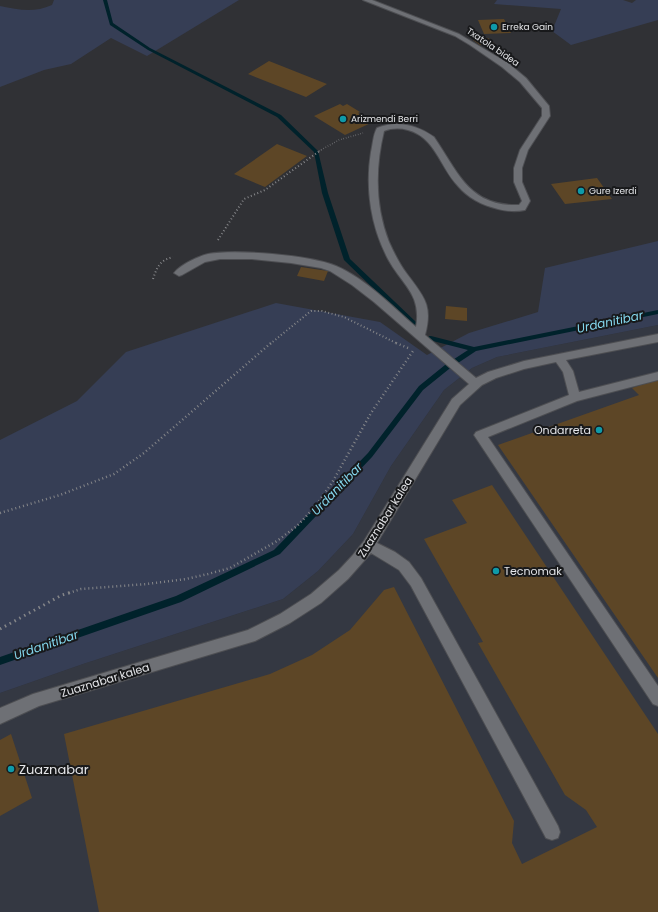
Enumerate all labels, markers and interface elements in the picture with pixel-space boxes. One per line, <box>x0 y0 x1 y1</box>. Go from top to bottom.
place label: Erreka Gain <box>502 21 553 33</box>
marker: Erreka Gain <box>489 22 499 32</box>
street label: Txatola bidea <box>464 25 522 69</box>
place label: Arizmendi Berri <box>351 113 418 125</box>
marker: Arizmendi Berri <box>338 114 348 124</box>
place label: Gure Izerdi <box>589 185 637 197</box>
marker: Gure Izerdi <box>576 186 586 196</box>
water label: Urdanitibar <box>575 306 645 337</box>
place label: Ondarreta <box>534 422 591 438</box>
marker: Ondarreta <box>594 425 604 435</box>
water label: Urdanitibar <box>307 458 367 519</box>
street label: Zuaznabar kalea <box>354 474 416 560</box>
place label: Tecnomak <box>504 563 562 579</box>
marker: Tecnomak <box>491 566 501 576</box>
water label: Urdanitibar <box>11 625 81 664</box>
street label: Zuaznabar kalea <box>59 659 151 701</box>
place label: Zuaznabar <box>19 760 89 779</box>
marker: Zuaznabar <box>6 764 16 774</box>

